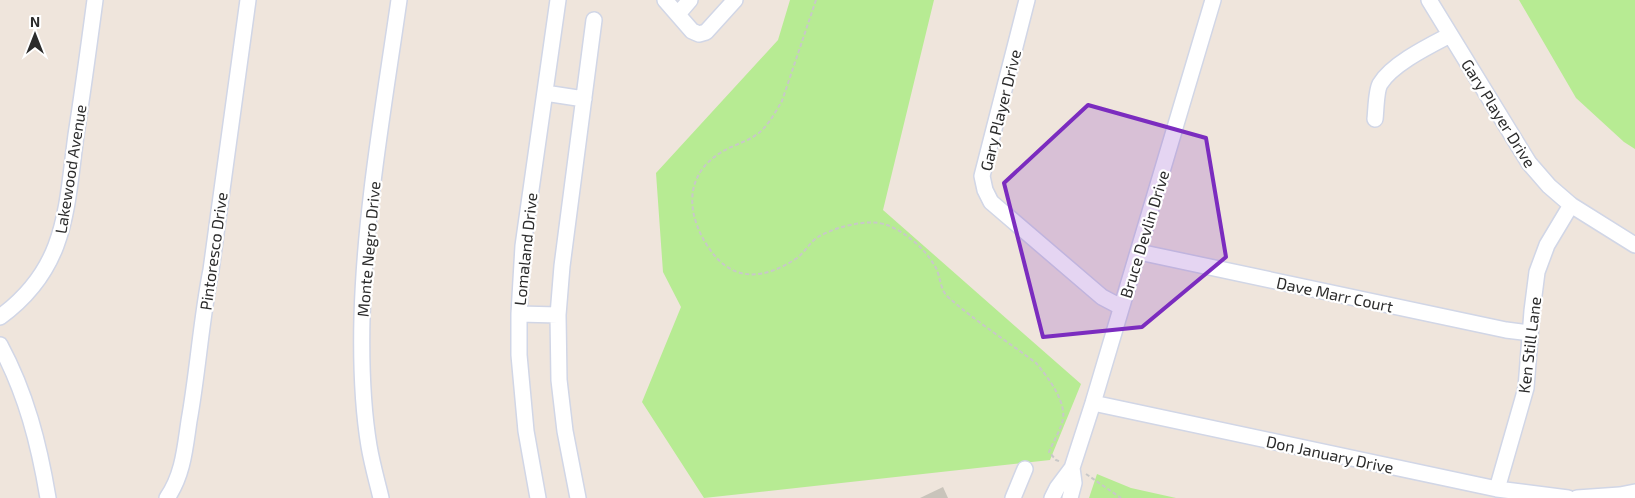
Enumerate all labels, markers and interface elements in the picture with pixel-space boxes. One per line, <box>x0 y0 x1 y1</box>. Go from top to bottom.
north arrow <box>10 10 60 60</box>
text: N <box>30 13 40 30</box>
street label: Gary Player Drive <box>976 47 1024 173</box>
street label: Gary Player Drive <box>1458 55 1540 171</box>
street label: Lakewood Avenue <box>50 103 90 235</box>
street label: Bruce Devlin Drive <box>1116 168 1172 300</box>
street label: Monte Negro Drive <box>353 180 383 318</box>
street label: Pintoresco Drive <box>195 191 231 311</box>
street label: Lomaland Drive <box>510 191 540 307</box>
street label: Dave Marr Court <box>1275 272 1395 316</box>
street label: Ken Still Lane <box>1514 296 1544 394</box>
street label: Don January Drive <box>1265 431 1395 477</box>

